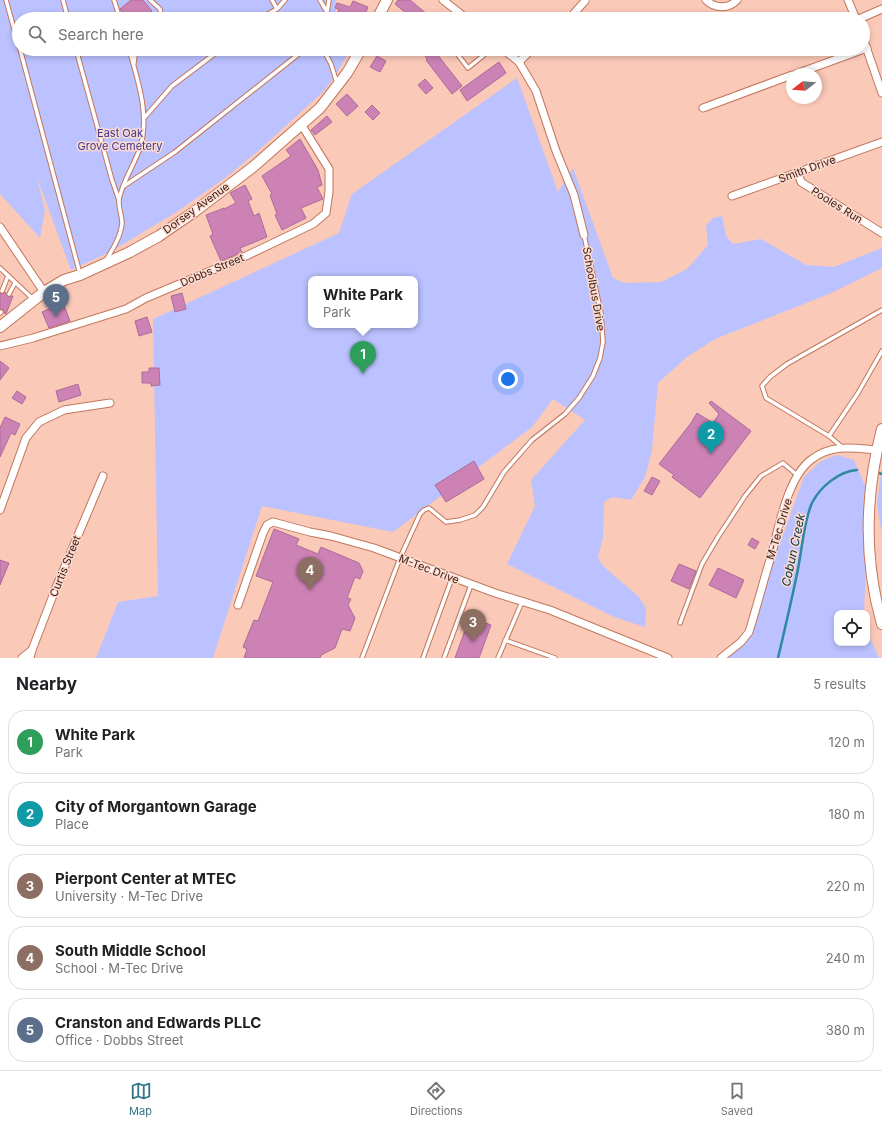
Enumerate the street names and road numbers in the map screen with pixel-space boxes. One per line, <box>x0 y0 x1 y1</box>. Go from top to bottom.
street label: Smith Drive <box>776 152 838 186</box>
street label: Dorsey Avenue <box>160 179 232 237</box>
street label: Pooles Run <box>809 184 865 226</box>
street label: Schoolbus Drive <box>580 246 608 332</box>
street label: Dobbs Street <box>178 250 246 290</box>
street label: M-Tec Drive <box>763 497 795 561</box>
street label: Curtis Street <box>46 533 84 599</box>
street label: M-Tec Drive <box>397 551 461 587</box>

